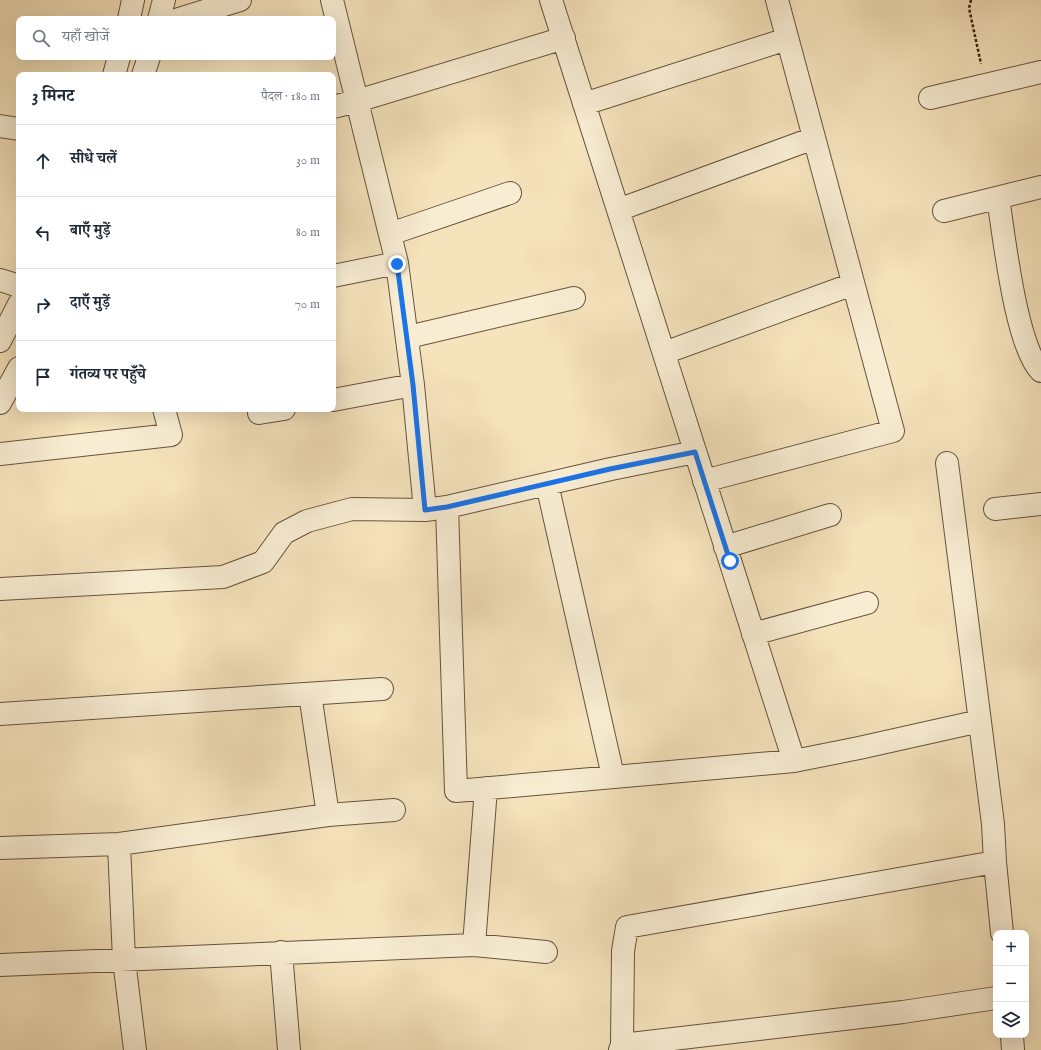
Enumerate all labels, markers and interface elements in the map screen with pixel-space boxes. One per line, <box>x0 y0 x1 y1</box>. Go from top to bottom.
search box <box>16 16 336 60</box>
icon: search <box>30 27 52 49</box>
text: यहाँ खोजें <box>62 27 109 46</box>
text: 3 मिनट <box>32 86 74 107</box>
text: पैदल · 180 m <box>261 88 320 105</box>
text: सीधे चलें <box>70 149 117 168</box>
icon: ahead <box>32 150 54 172</box>
text: 30 m <box>296 152 320 169</box>
text: बाएँ मुड़ें <box>70 221 110 240</box>
icon: left <box>32 222 54 244</box>
text: 80 m <box>296 224 320 241</box>
route end <box>388 255 406 273</box>
text: दाएँ मुड़ें <box>70 293 110 312</box>
icon: right <box>32 294 54 316</box>
text: 70 m <box>295 296 320 313</box>
text: गंतव्य पर पहुँचे <box>70 365 146 384</box>
icon: arrive <box>32 366 54 388</box>
route start <box>721 552 739 570</box>
map controls <box>993 930 1029 1038</box>
button: + <box>993 930 1029 966</box>
button: − <box>993 966 1029 1002</box>
button: layers <box>993 1002 1029 1038</box>

